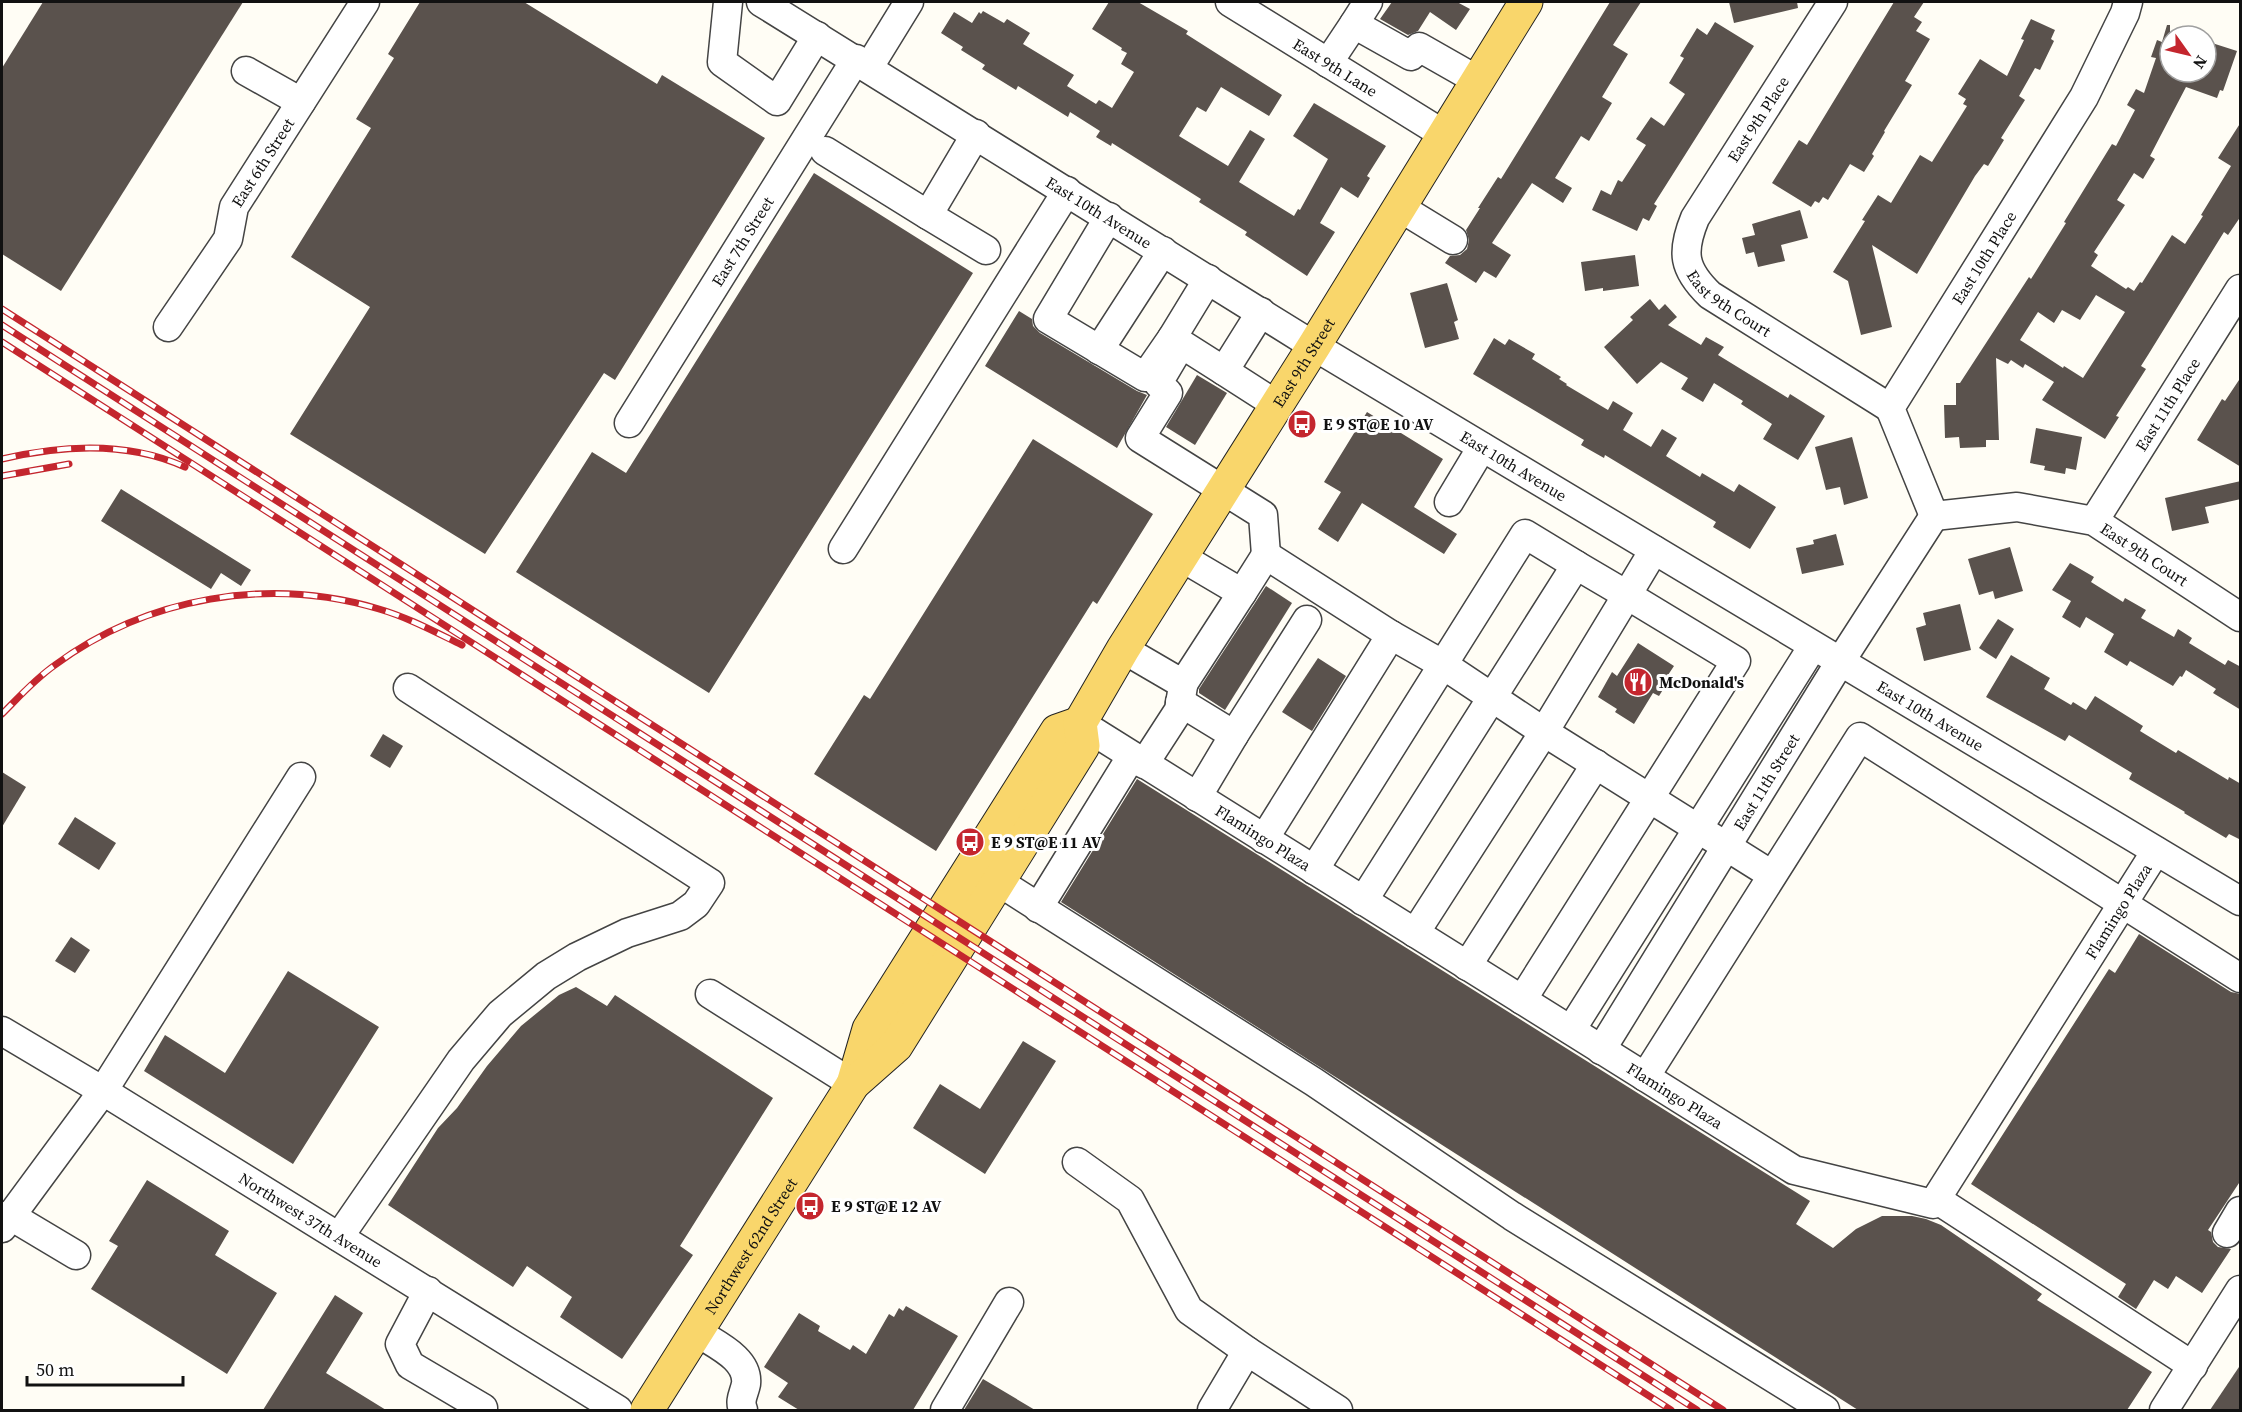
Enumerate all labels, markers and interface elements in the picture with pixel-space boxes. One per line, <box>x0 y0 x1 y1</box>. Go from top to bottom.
north arrow <box>2158 24 2218 84</box>
street label: East 9th Lane <box>1289 33 1382 102</box>
text: N <box>2188 51 2213 74</box>
street label: East 9th Place <box>1722 72 1794 166</box>
street label: East 6th Street <box>226 113 300 211</box>
street label: East 10th Avenue <box>1042 171 1156 253</box>
street label: East 7th Street <box>706 192 779 290</box>
street label: East 10th Place <box>1946 207 2021 308</box>
street label: East 9th Court <box>1682 266 1776 342</box>
street label: East 9th Street <box>1267 313 1340 411</box>
street label: East 11th Place <box>2130 353 2205 455</box>
bus stop icon: E 9 ST@E 10 AV <box>1286 408 1318 440</box>
place label: E 9 ST@E 10 AV <box>1323 413 1434 435</box>
street label: East 10th Avenue <box>1456 425 1571 506</box>
street label: East 9th Court <box>2096 517 2193 591</box>
restaurant icon: McDonald's <box>1622 666 1654 698</box>
place label: McDonald's <box>1659 671 1744 693</box>
street label: East 10th Avenue <box>1873 675 1988 756</box>
street label: East 11th Street <box>1728 729 1805 834</box>
street label: Flamingo Plaza <box>1211 799 1316 876</box>
bus stop icon: E 9 ST@E 11 AV <box>954 826 986 858</box>
place label: E 9 ST@E 11 AV <box>991 831 1102 853</box>
street label: Flamingo Plaza <box>2080 858 2157 963</box>
street label: Flamingo Plaza <box>1623 1057 1728 1134</box>
street label: Northwest 37th Avenue <box>235 1167 387 1273</box>
street label: Northwest 62nd Street <box>699 1173 802 1319</box>
bus stop icon: E 9 ST@E 12 AV <box>794 1190 826 1222</box>
place label: E 9 ST@E 12 AV <box>831 1195 942 1217</box>
scale bar <box>27 1349 183 1387</box>
text: 50 m <box>36 1357 74 1382</box>

